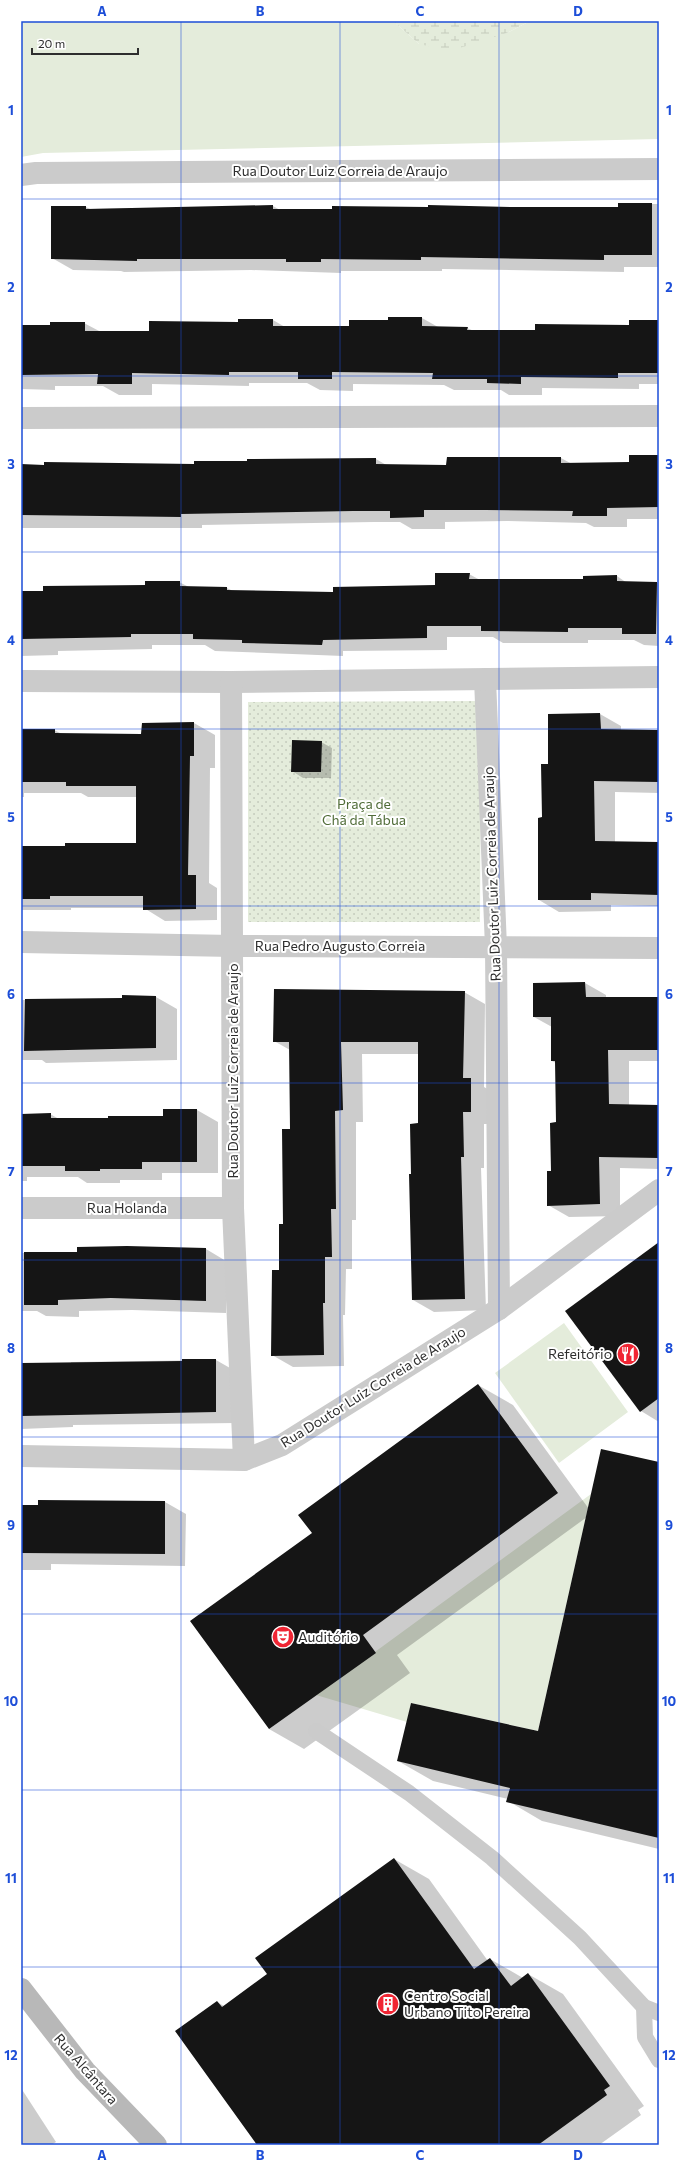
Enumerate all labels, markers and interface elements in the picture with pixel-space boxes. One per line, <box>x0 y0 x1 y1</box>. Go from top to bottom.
text: A <box>97 3 107 19</box>
text: B <box>256 3 265 19</box>
text: C <box>416 3 425 19</box>
text: D <box>573 3 583 19</box>
scale bar <box>32 30 138 56</box>
text: 20 m <box>38 36 65 50</box>
text: 1 <box>8 102 14 118</box>
text: 1 <box>666 102 672 118</box>
street label: Rua Doutor Luiz Correia de Araujo <box>232 162 448 179</box>
text: 2 <box>7 279 15 295</box>
text: 2 <box>665 279 673 295</box>
text: 3 <box>7 456 15 472</box>
text: 3 <box>665 456 673 472</box>
text: 4 <box>7 632 15 648</box>
text: 4 <box>665 632 673 648</box>
street label: Rua Doutor Luiz Correia de Araujo <box>479 766 504 982</box>
park label: Praça de Chã da Tábua <box>322 795 406 828</box>
text: 5 <box>7 809 15 825</box>
text: 5 <box>665 809 673 825</box>
street label: Rua Pedro Augusto Correia <box>255 937 425 954</box>
street label: Rua Doutor Luiz Correia de Araujo <box>224 963 241 1179</box>
text: 6 <box>7 986 15 1002</box>
text: 6 <box>665 986 673 1002</box>
text: 7 <box>7 1163 15 1179</box>
text: 7 <box>665 1163 673 1179</box>
street label: Rua Holanda <box>87 1199 167 1216</box>
street label: Rua Doutor Luiz Correia de Araujo <box>277 1322 468 1451</box>
text: 8 <box>7 1340 15 1356</box>
text: 8 <box>665 1340 673 1356</box>
restaurant icon: Refeitório <box>615 1341 641 1367</box>
place label: Refeitório <box>548 1345 612 1362</box>
text: 9 <box>7 1517 15 1533</box>
text: 9 <box>665 1517 673 1533</box>
theatre icon: Auditório <box>270 1624 296 1650</box>
place label: Auditório <box>298 1628 359 1645</box>
text: 10 <box>4 1693 19 1709</box>
text: 10 <box>662 1693 677 1709</box>
text: 11 <box>5 1870 17 1886</box>
text: 11 <box>663 1870 675 1886</box>
place label: Centro Social Urbano Tito Pereira <box>404 1987 529 2020</box>
building icon: Centro Social Urbano Tito Pereira <box>375 1991 401 2017</box>
street label: Rua Alcântara <box>51 2030 122 2108</box>
text: 12 <box>4 2047 18 2063</box>
text: 12 <box>662 2047 676 2063</box>
text: A <box>97 2147 107 2163</box>
text: B <box>256 2147 265 2163</box>
text: C <box>416 2147 425 2163</box>
text: D <box>573 2147 583 2163</box>

